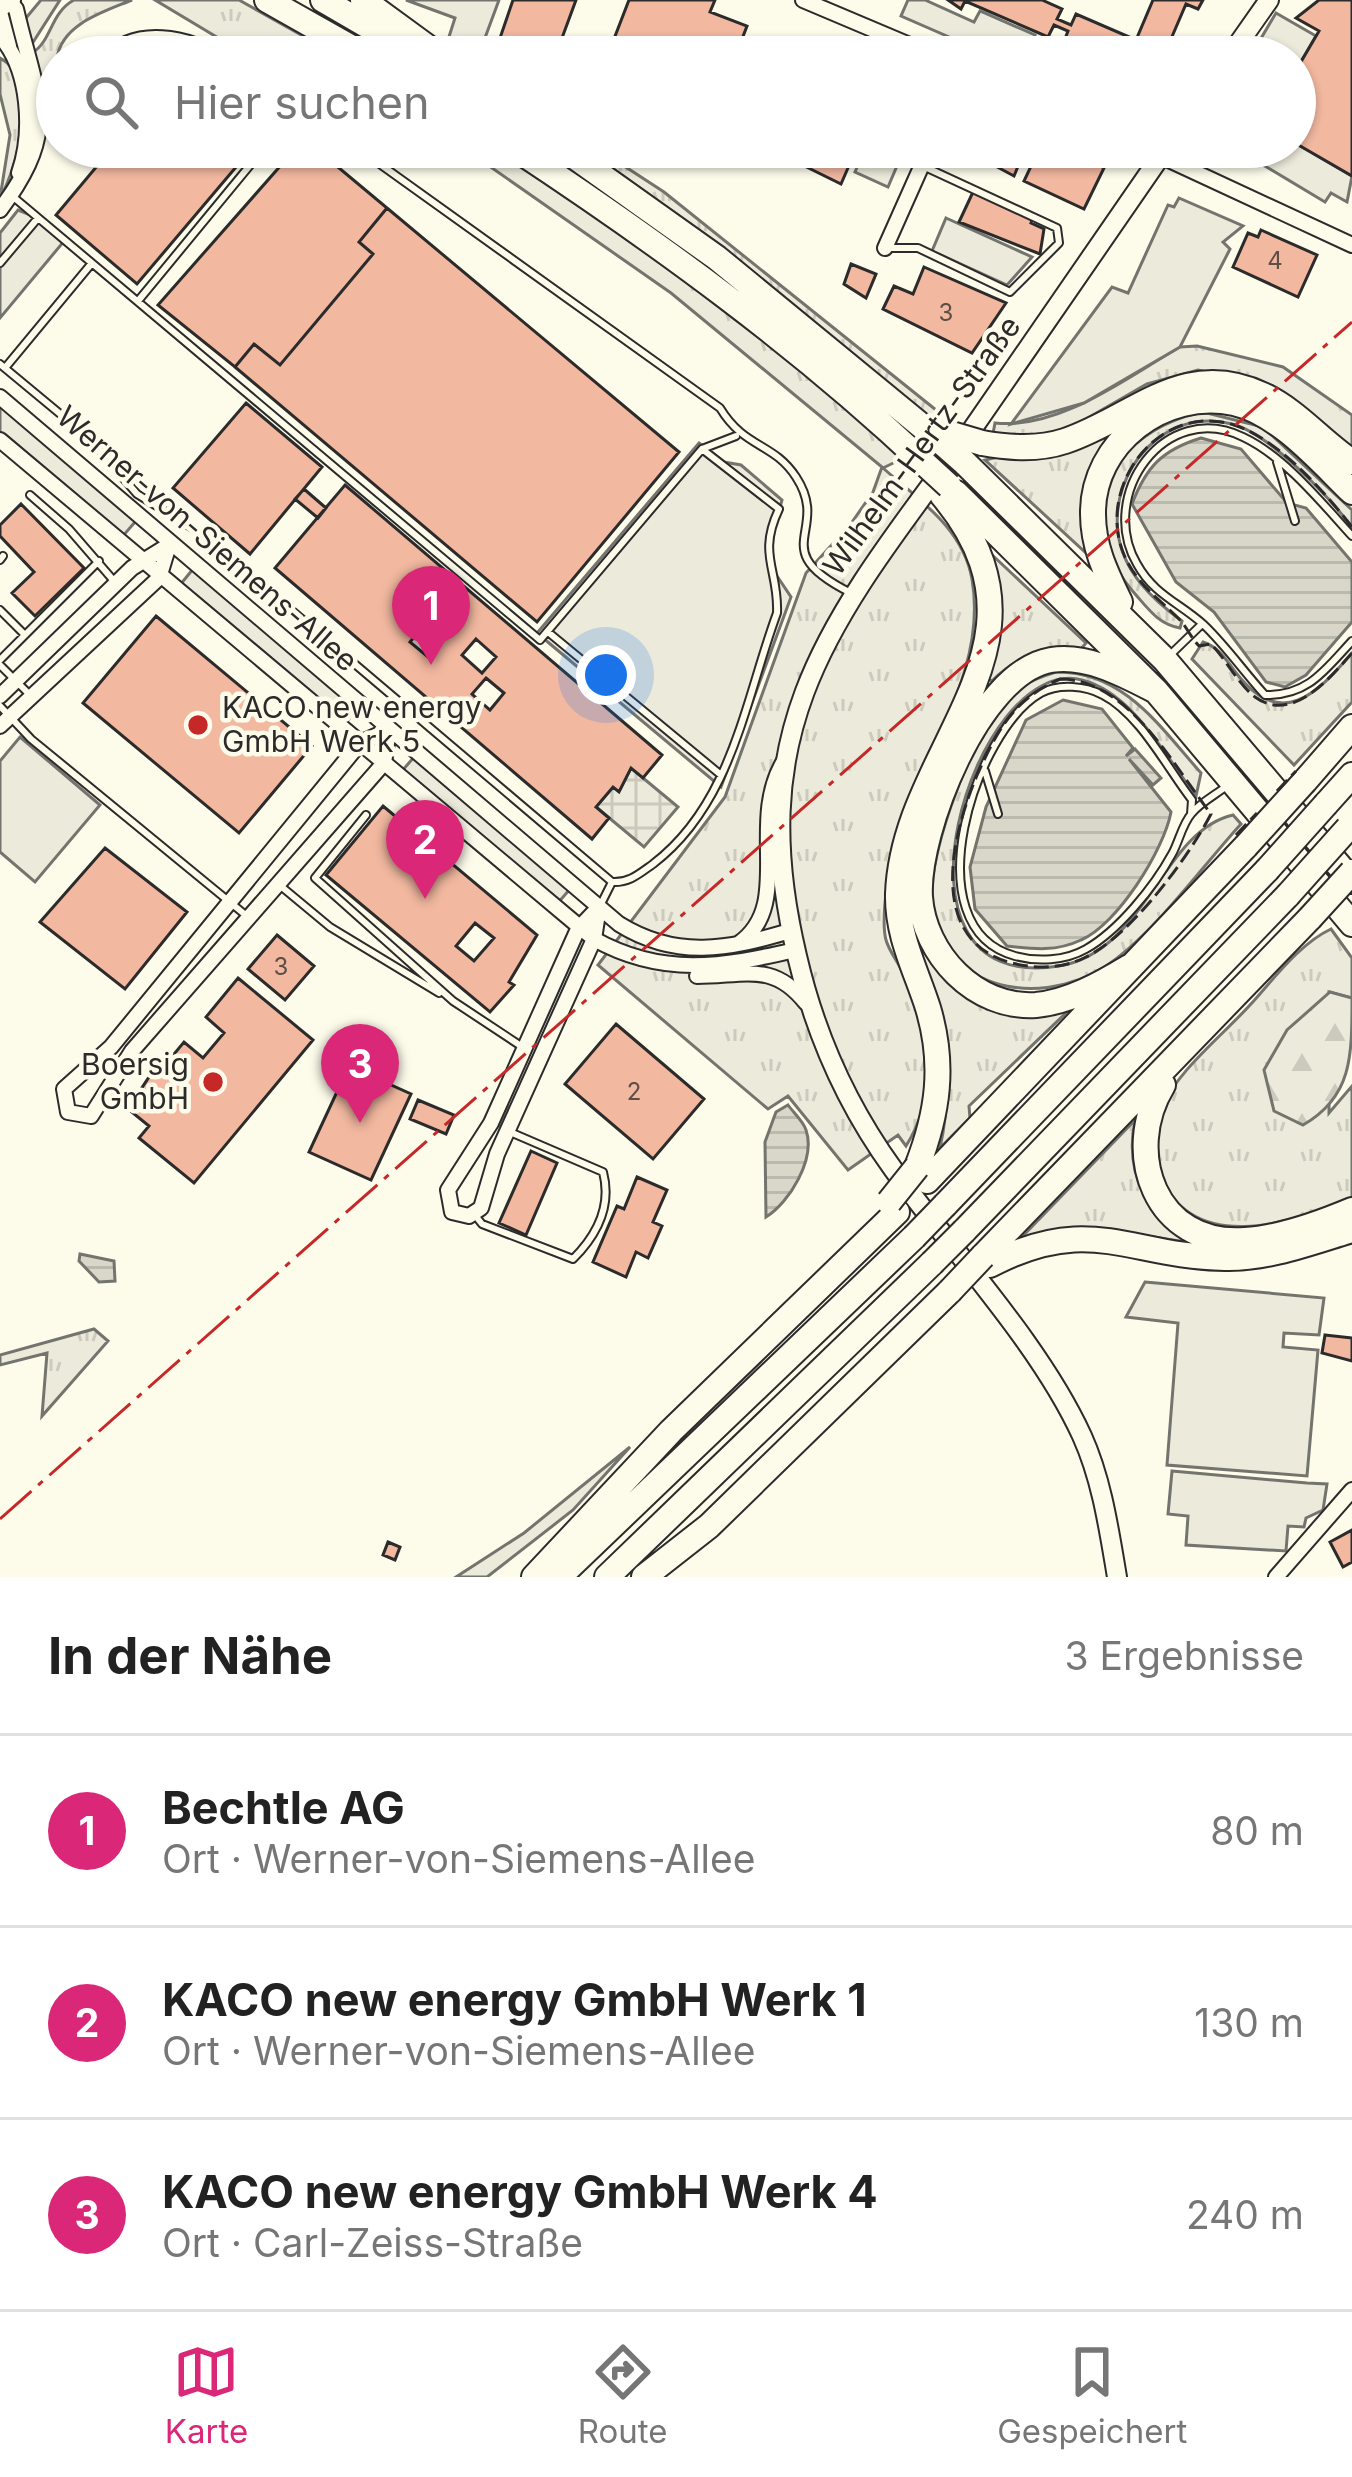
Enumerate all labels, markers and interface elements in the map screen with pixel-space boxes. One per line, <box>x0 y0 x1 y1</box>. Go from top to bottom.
search box <box>36 36 1316 168</box>
icon: search <box>78 69 144 135</box>
text: Hier suchen <box>174 75 430 130</box>
house number: 4 <box>1267 246 1283 275</box>
house number: 3 <box>939 298 953 327</box>
street label: Wilhelm-Hertz-Straße <box>815 309 1027 582</box>
street label: Werner-von-Siemens-Allee <box>50 398 365 679</box>
pin: 1 <box>392 566 470 665</box>
your location <box>576 645 636 705</box>
place label: KACO new energy GmbH Werk 5 <box>222 689 482 759</box>
marker: KACO new energy GmbH Werk 5 <box>185 712 211 738</box>
pin: 2 <box>386 800 464 899</box>
house number: 3 <box>274 952 288 981</box>
pin: 3 <box>321 1024 399 1123</box>
place label: Boersig GmbH <box>81 1046 189 1116</box>
marker: Boersig GmbH <box>200 1069 226 1095</box>
house number: 2 <box>627 1077 641 1106</box>
text: In der Nähe <box>48 1625 332 1686</box>
text: 3 Ergebnisse <box>1065 1632 1304 1679</box>
text: Bechtle AG <box>162 1780 405 1835</box>
text: 1 <box>79 1807 95 1854</box>
text: 80 m <box>1210 1807 1304 1854</box>
text: Ort · Werner-von-Siemens-Allee <box>162 1835 756 1882</box>
text: KACO new energy GmbH Werk 1 <box>162 1972 867 2027</box>
text: 2 <box>75 1999 99 2046</box>
text: 130 m <box>1194 1999 1304 2046</box>
text: Ort · Werner-von-Siemens-Allee <box>162 2027 756 2074</box>
text: KACO new energy GmbH Werk 4 <box>162 2164 878 2219</box>
text: 3 <box>74 2191 100 2238</box>
text: 240 m <box>1186 2191 1304 2238</box>
text: Ort · Carl-Zeiss-Straße <box>162 2219 583 2266</box>
tab: Karte <box>165 2339 248 2451</box>
tab: Route <box>578 2339 668 2451</box>
tab: Gespeichert <box>997 2339 1187 2451</box>

